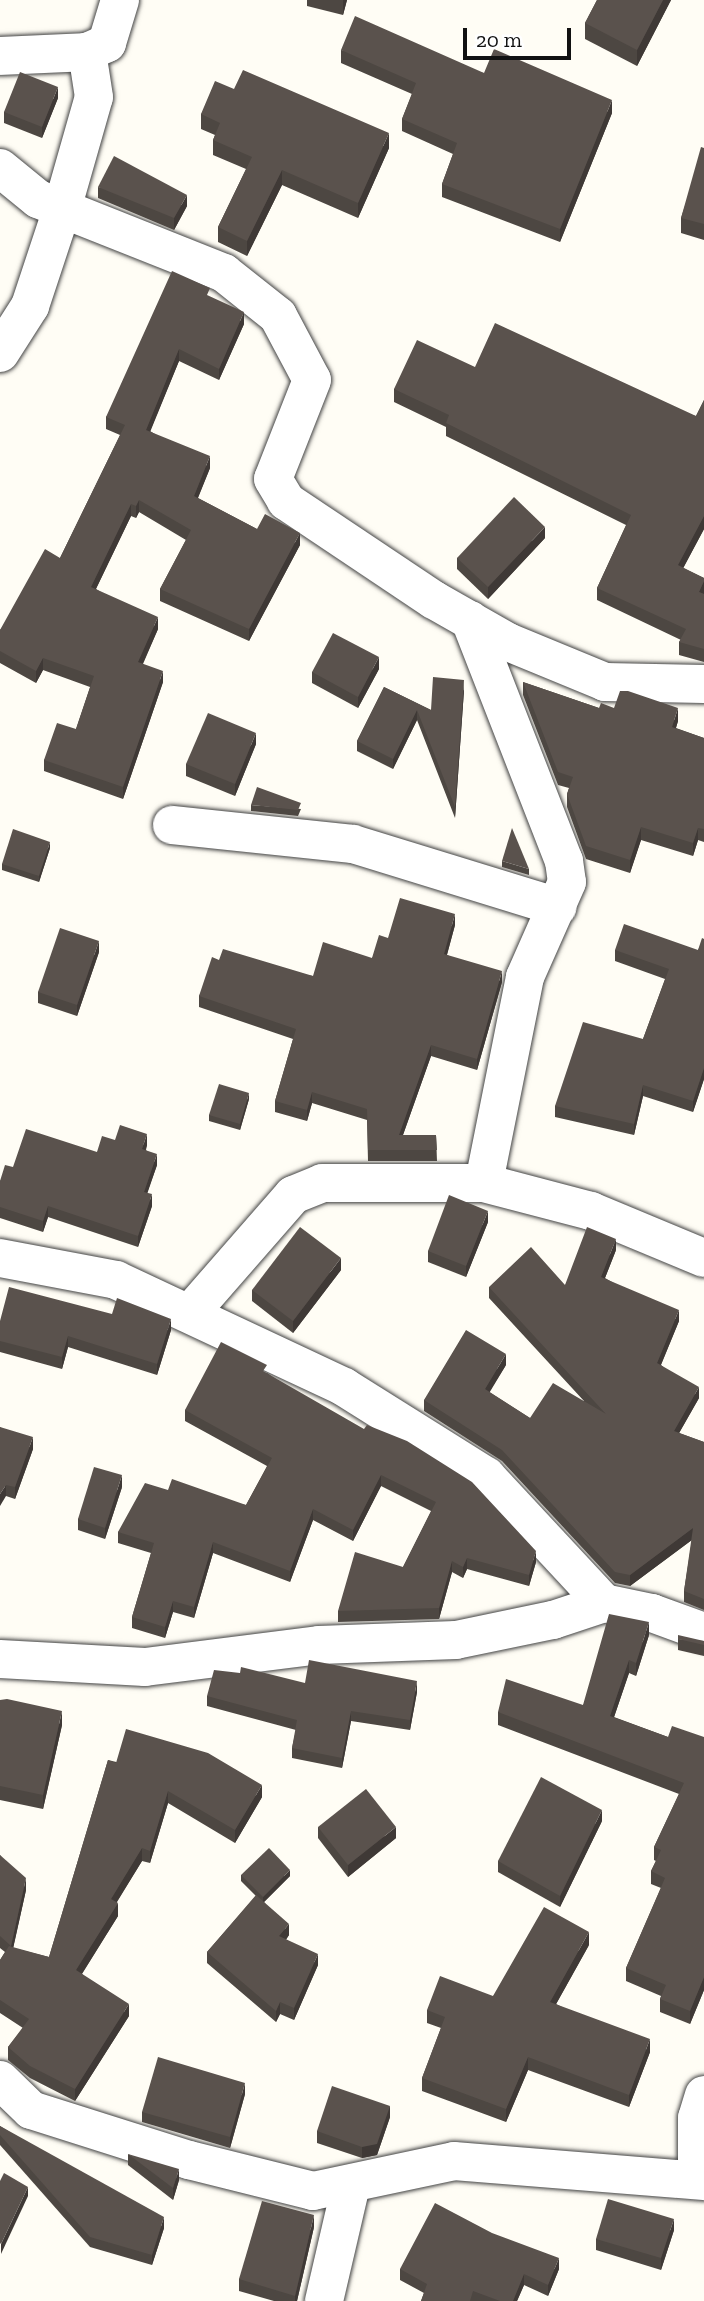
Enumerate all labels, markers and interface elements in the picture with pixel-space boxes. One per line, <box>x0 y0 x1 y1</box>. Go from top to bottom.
scale bar <box>466 14 574 58</box>
text: 20 m <box>476 27 522 52</box>

